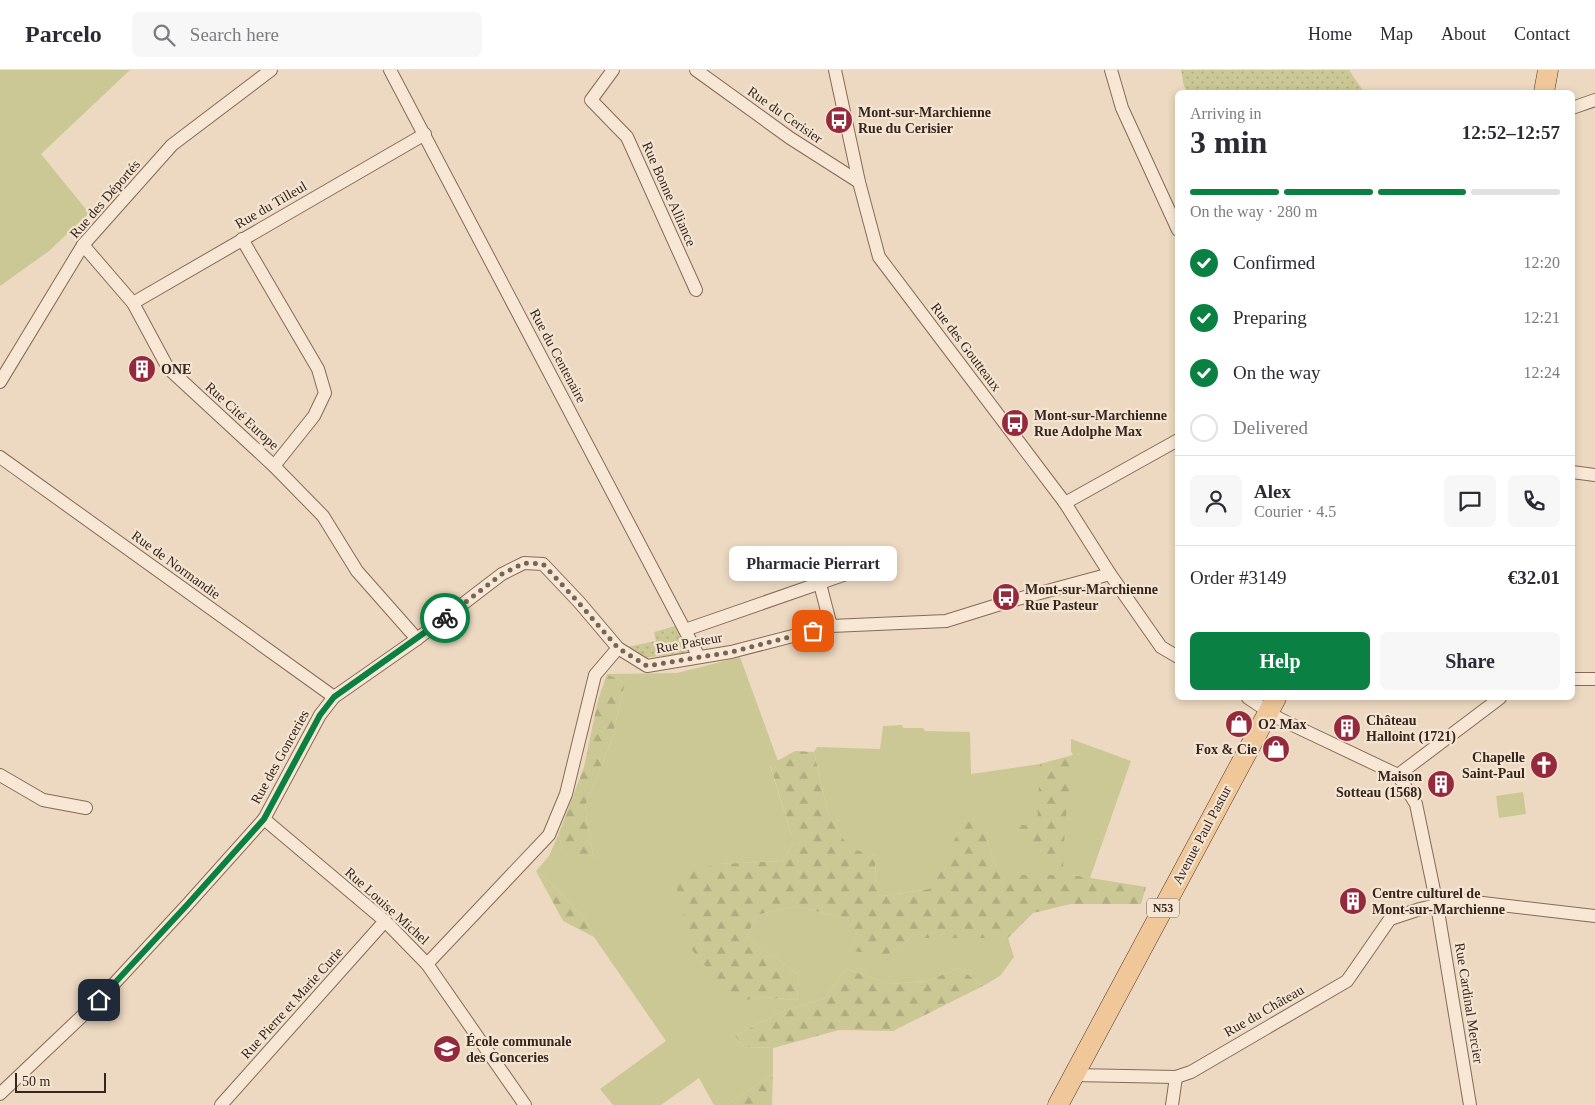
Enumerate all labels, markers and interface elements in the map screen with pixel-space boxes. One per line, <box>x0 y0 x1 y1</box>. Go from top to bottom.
search box <box>132 12 482 57</box>
text: Parcelo <box>25 21 102 47</box>
icon: search <box>150 21 178 49</box>
text: Search here <box>190 24 279 45</box>
text: Home <box>1308 24 1352 44</box>
text: Map <box>1380 24 1413 44</box>
text: About <box>1441 24 1486 44</box>
text: Contact <box>1514 24 1570 44</box>
street label: Rue du Cerisier <box>745 84 826 147</box>
bus stop icon: Mont-sur-Marchienne Rue du Cerisier <box>824 105 854 135</box>
place label: Mont-sur-Marchienne Rue du Cerisier <box>858 105 991 136</box>
text: Arriving in <box>1190 105 1262 122</box>
text: 12:52–12:57 <box>1462 122 1560 143</box>
text: 3 min <box>1190 124 1267 160</box>
street label: Rue Bonne Alliance <box>639 139 699 249</box>
street label: Rue des Déportés <box>67 157 143 241</box>
street label: Rue du Tilleul <box>233 178 310 232</box>
text: On the way · 280 m <box>1190 203 1318 220</box>
icon: check <box>1190 249 1218 277</box>
text: Confirmed <box>1233 252 1315 273</box>
text: 12:20 <box>1524 254 1560 271</box>
street label: Rue des Goutteaux <box>928 300 1004 394</box>
icon: check <box>1190 304 1218 332</box>
street label: Rue du Centenaire <box>527 306 589 406</box>
text: Preparing <box>1233 307 1307 328</box>
text: 12:21 <box>1524 309 1560 326</box>
building icon: ONE <box>127 354 157 384</box>
icon: check <box>1190 359 1218 387</box>
place label: ONE <box>161 362 191 377</box>
text: On the way <box>1233 362 1321 383</box>
text: 12:24 <box>1524 364 1560 381</box>
street label: Rue Cité Europe <box>202 379 282 453</box>
bus stop icon: Mont-sur-Marchienne Rue Adolphe Max <box>1000 408 1030 438</box>
place label: Mont-sur-Marchienne Rue Adolphe Max <box>1034 408 1167 439</box>
text: Delivered <box>1233 417 1308 438</box>
button: person <box>1190 475 1242 527</box>
button: chat <box>1444 475 1496 527</box>
button: phone <box>1508 475 1560 527</box>
text: Alex <box>1254 481 1291 502</box>
text: Courier · 4.5 <box>1254 503 1336 520</box>
street label: Rue de Normandie <box>129 528 223 602</box>
callout: Pharmacie Pierrart <box>729 546 897 581</box>
text: Pharmacie Pierrart <box>746 555 880 572</box>
text: Order #3149 <box>1190 567 1287 588</box>
text: €32.01 <box>1508 567 1560 588</box>
bus stop icon: Mont-sur-Marchienne Rue Pasteur <box>991 582 1021 612</box>
place label: Mont-sur-Marchienne Rue Pasteur <box>1025 582 1158 613</box>
courier <box>420 593 470 643</box>
icon: bike <box>431 604 459 632</box>
pin <box>792 610 834 652</box>
icon: bag <box>799 617 827 645</box>
street label: Rue Pasteur <box>655 630 724 656</box>
button: Help <box>1190 632 1370 690</box>
button: Share <box>1380 632 1560 690</box>
street label: Rue des Gonceries <box>248 707 312 807</box>
shop icon: O2 Max <box>1224 709 1254 739</box>
building icon: Château Halloint (1721) <box>1332 713 1362 743</box>
place label: Château Halloint (1721) <box>1366 713 1456 745</box>
place label: O2 Max <box>1258 717 1307 732</box>
shop icon: Fox & Cie <box>1261 734 1291 764</box>
place label: Fox & Cie <box>1196 742 1257 757</box>
place label: Chapelle Saint-Paul <box>1462 750 1525 781</box>
church icon: Chapelle Saint-Paul <box>1529 750 1559 780</box>
place label: Maison Sotteau (1568) <box>1336 769 1422 801</box>
building icon: Maison Sotteau (1568) <box>1426 769 1456 799</box>
street label: Avenue Paul Pastur <box>1170 783 1234 887</box>
street label: Rue Louise Michel <box>342 865 432 948</box>
building icon: Centre culturel de Mont-sur-Marchienne <box>1338 886 1368 916</box>
place label: Centre culturel de Mont-sur-Marchienne <box>1372 886 1505 917</box>
road number: N53 <box>1147 898 1179 918</box>
street label: Rue Cardinal Mercier <box>1452 942 1486 1065</box>
street label: Rue Pierre et Marie Curie <box>238 944 346 1062</box>
pin <box>78 979 120 1021</box>
street label: Rue du Château <box>1222 982 1306 1040</box>
icon: home <box>85 986 113 1014</box>
place label: École communale des Gonceries <box>466 1033 571 1065</box>
school or university icon: École communale des Gonceries <box>432 1034 462 1064</box>
scale bar <box>15 1070 106 1093</box>
text: 50 m <box>22 1074 50 1089</box>

